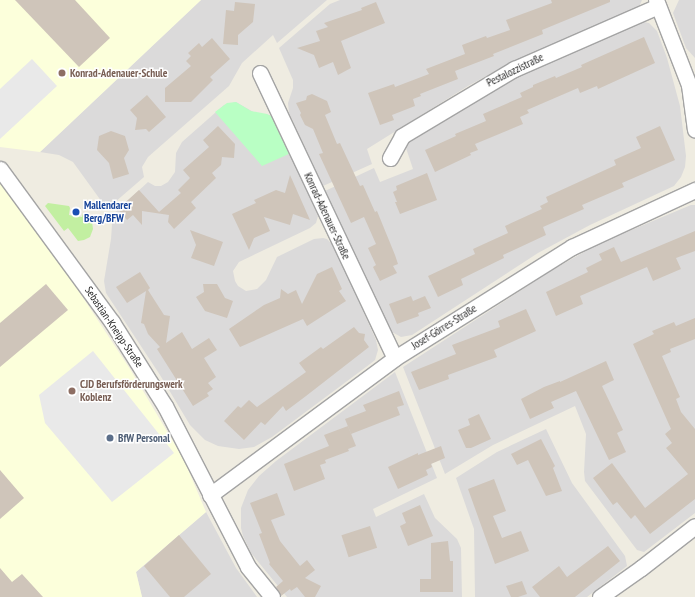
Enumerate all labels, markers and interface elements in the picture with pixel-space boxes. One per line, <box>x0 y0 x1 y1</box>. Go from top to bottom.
street label: Pestalozzistraße <box>484 51 546 89</box>
place label: Konrad-Adenauer-Schule <box>70 66 167 80</box>
marker: Konrad-Adenauer-Schule <box>57 68 67 78</box>
street label: Konrad-Adenauer-Straße <box>301 171 353 261</box>
place label: Mallendarer Berg/BFW <box>84 199 131 225</box>
marker: Mallendarer Berg/BFW <box>71 207 81 217</box>
street label: Sebastian-Kneipp-Straße <box>82 284 146 370</box>
street label: Josef-Görres-Straße <box>409 302 479 352</box>
place label: CJD Berufsförderungswerk Koblenz <box>80 378 183 404</box>
marker: CJD Berufsförderungswerk Koblenz <box>67 386 77 396</box>
place label: BfW Personal <box>118 431 170 445</box>
marker: BfW Personal <box>105 433 115 443</box>

